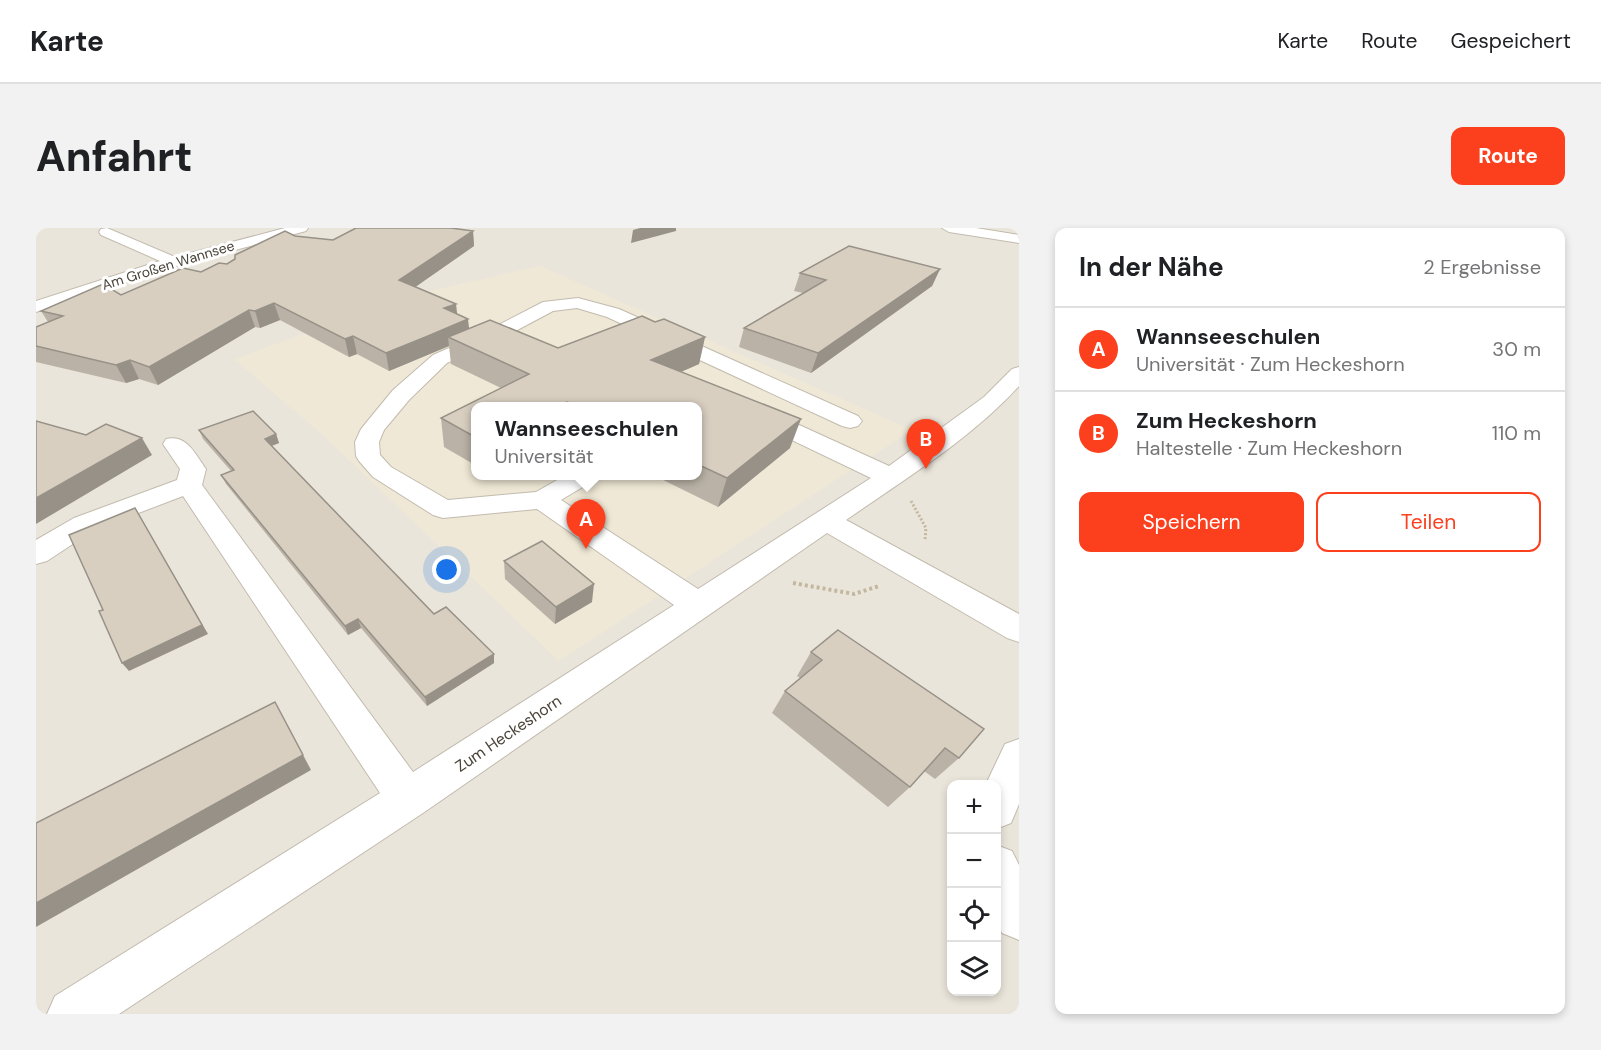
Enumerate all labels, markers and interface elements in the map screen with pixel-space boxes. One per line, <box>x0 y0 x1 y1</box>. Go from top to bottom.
text: Karte <box>30 23 104 60</box>
text: Karte <box>1277 27 1328 55</box>
text: Route <box>1361 27 1417 55</box>
text: Gespeichert <box>1450 27 1571 55</box>
button: Route <box>1451 127 1565 185</box>
text: Anfahrt <box>36 129 192 184</box>
street label: Am Großen Wannsee <box>100 236 236 294</box>
text: In der Nähe <box>1079 250 1224 284</box>
text: 2 Ergebnisse <box>1423 254 1541 280</box>
text: Wannseeschulen <box>1136 322 1320 351</box>
text: A <box>1091 336 1106 362</box>
text: 30 m <box>1492 336 1541 362</box>
text: Universität · Zum Heckeshorn <box>1136 351 1405 377</box>
popup <box>471 402 702 480</box>
text: Zum Heckeshorn <box>1136 406 1317 435</box>
text: Wannseeschulen <box>494 414 679 443</box>
pin: B <box>906 420 946 469</box>
text: B <box>1092 420 1105 446</box>
text: 110 m <box>1492 420 1541 446</box>
text: Haltestelle · Zum Heckeshorn <box>1136 435 1402 461</box>
text: Universität <box>494 443 594 469</box>
button: Speichern <box>1079 492 1304 552</box>
button: Teilen <box>1316 492 1541 552</box>
pin: A <box>566 500 606 549</box>
your location <box>432 555 461 584</box>
street label: Zum Heckeshorn <box>451 690 565 777</box>
map controls <box>947 780 1001 996</box>
button: + <box>947 780 1001 834</box>
button: − <box>947 834 1001 888</box>
button: locate <box>947 888 1001 942</box>
button: layers <box>947 942 1001 996</box>

